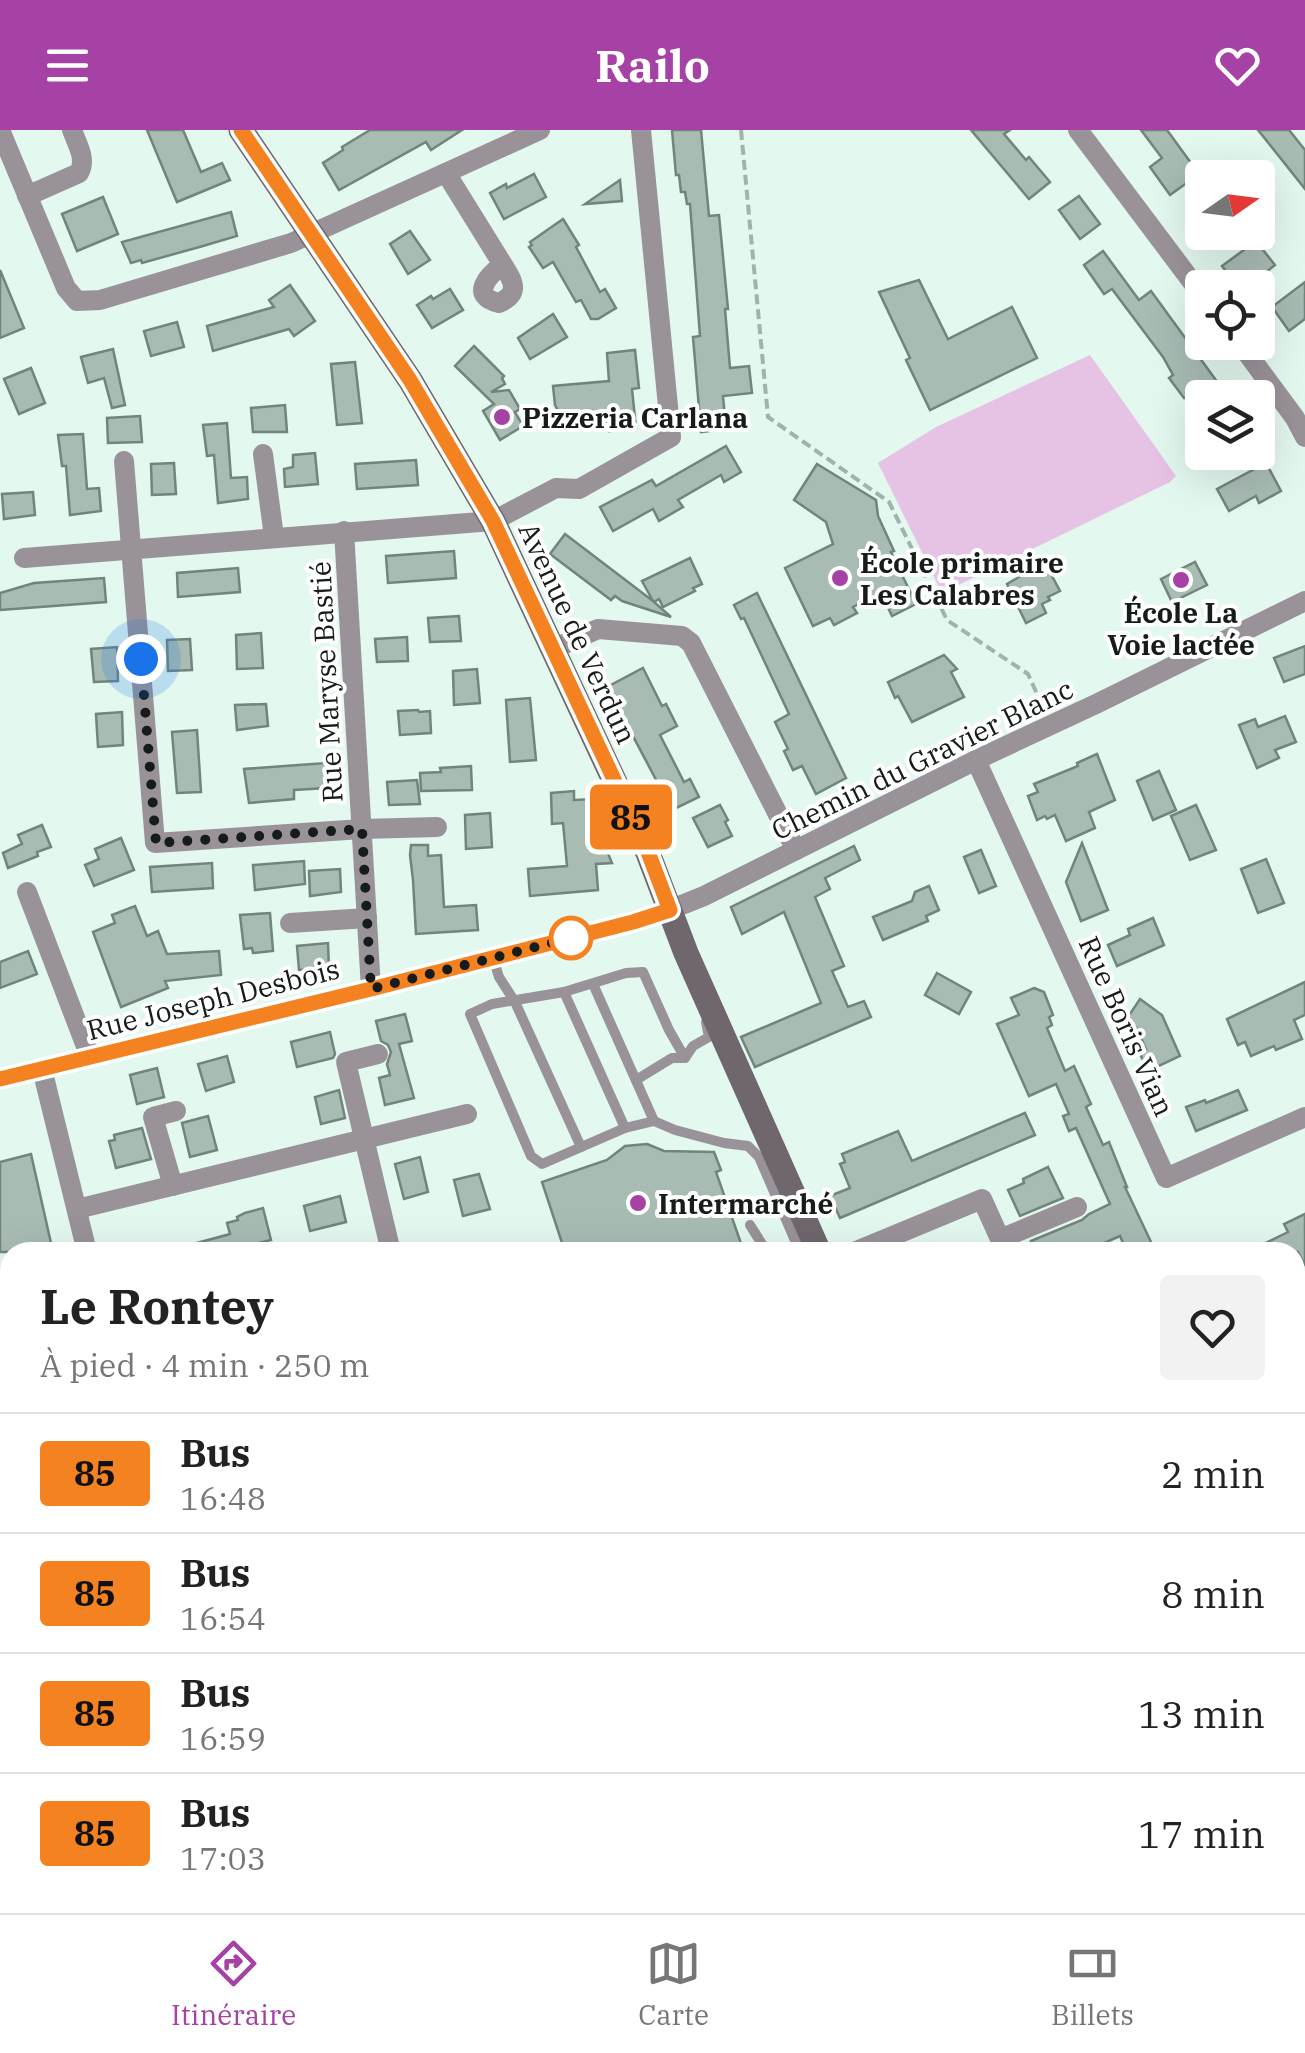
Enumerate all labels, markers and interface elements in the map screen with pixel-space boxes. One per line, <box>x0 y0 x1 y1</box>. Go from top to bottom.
text: Railo <box>595 36 710 94</box>
icon: menu <box>40 38 95 93</box>
icon: heart <box>1210 38 1265 93</box>
north arrow <box>1185 160 1275 250</box>
map controls <box>1185 160 1275 470</box>
button: locate <box>1185 270 1275 360</box>
button: layers <box>1185 380 1275 470</box>
place label: Pizzeria Carlana <box>522 399 748 436</box>
marker: Pizzeria Carlana <box>491 406 513 428</box>
street label: Avenue de Verdun <box>510 516 646 750</box>
place label: École primaire Les Calabres <box>860 544 1064 613</box>
street label: Rue Maryse Bastié <box>301 560 351 804</box>
marker: École primaire Les Calabres <box>829 567 851 589</box>
marker: École La Voie lactée <box>1170 569 1192 591</box>
place label: École La Voie lactée <box>1107 594 1255 663</box>
your location <box>116 634 166 684</box>
street label: Chemin du Gravier Blanc <box>765 670 1079 848</box>
line badge: 85 <box>586 784 676 850</box>
text: 85 <box>610 794 652 840</box>
unlabelled marker <box>550 917 592 959</box>
street label: Rue Boris Vian <box>1071 930 1183 1122</box>
street label: Rue Joseph Desbois <box>83 950 343 1048</box>
place label: Intermarché <box>658 1185 833 1222</box>
marker: Intermarché <box>627 1192 649 1214</box>
text: Le Rontey <box>40 1275 274 1337</box>
button: heart <box>1160 1275 1265 1380</box>
text: À pied · 4 min · 250 m <box>40 1344 370 1386</box>
text: Bus <box>180 1428 250 1477</box>
text: 2 min <box>1161 1449 1265 1498</box>
text: 85 <box>74 1450 116 1496</box>
text: 16:48 <box>180 1477 266 1519</box>
text: Bus <box>180 1548 250 1597</box>
text: 8 min <box>1161 1569 1265 1618</box>
text: 85 <box>74 1570 116 1616</box>
text: 16:54 <box>180 1597 266 1639</box>
text: Bus <box>180 1668 250 1717</box>
text: 13 min <box>1138 1689 1265 1738</box>
text: 85 <box>74 1690 116 1736</box>
text: 16:59 <box>180 1717 266 1759</box>
text: Bus <box>180 1788 250 1837</box>
text: 17 min <box>1138 1809 1265 1858</box>
text: 85 <box>74 1810 116 1856</box>
text: 17:03 <box>180 1837 266 1879</box>
tab: Itinéraire <box>171 1936 296 2033</box>
tab: Carte <box>638 1936 709 2033</box>
tab: Billets <box>1051 1936 1134 2033</box>

